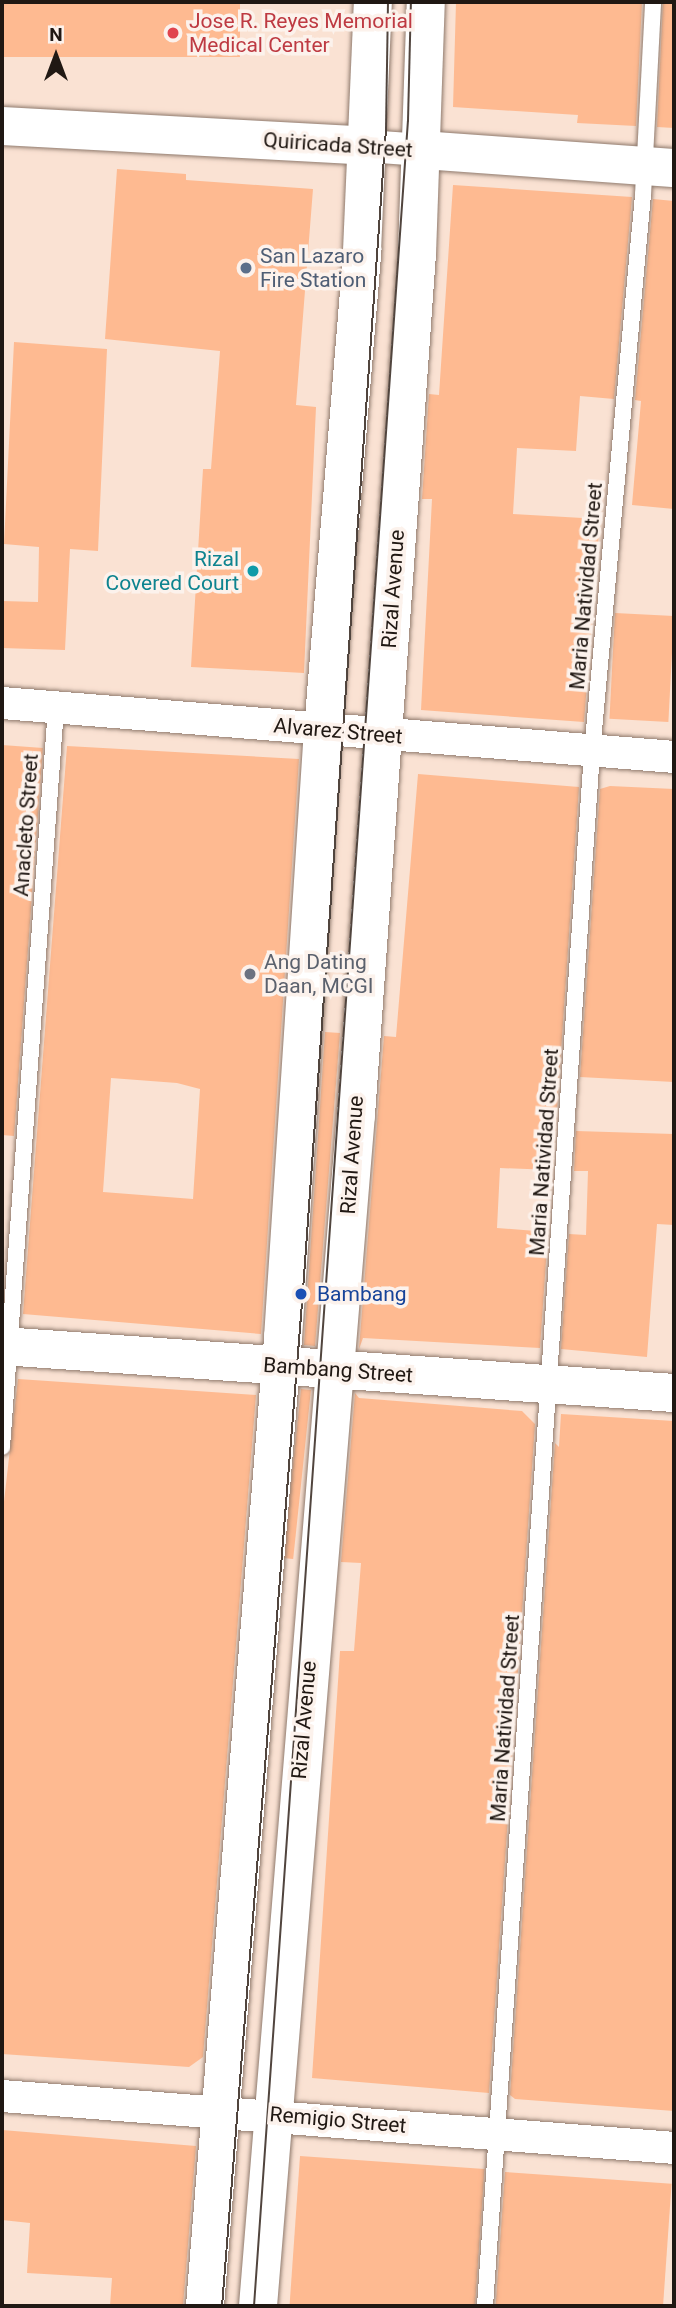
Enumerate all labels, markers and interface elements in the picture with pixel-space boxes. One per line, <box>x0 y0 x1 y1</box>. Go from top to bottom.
place label: Jose R. Reyes Memorial Medical Center <box>189 8 413 58</box>
north arrow <box>21 21 91 91</box>
text: N <box>49 23 63 46</box>
marker: Jose R. Reyes Memorial Medical Center <box>163 23 183 43</box>
street label: Quiricada Street <box>262 127 414 163</box>
place label: San Lazaro Fire Station <box>260 243 366 293</box>
marker: San Lazaro Fire Station <box>238 260 254 276</box>
street label: Maria Natividad Street <box>564 481 608 691</box>
street label: Rizal Avenue <box>376 529 410 649</box>
place label: Rizal Covered Court <box>106 546 239 596</box>
marker: Rizal Covered Court <box>245 563 261 579</box>
street label: Alvarez Street <box>272 713 404 749</box>
street label: Anacleto Street <box>8 753 44 897</box>
place label: Ang Dating Daan, MCGI <box>264 949 374 999</box>
marker: Ang Dating Daan, MCGI <box>242 966 258 982</box>
street label: Maria Natividad Street <box>524 1047 564 1257</box>
street label: Rizal Avenue <box>335 1095 369 1215</box>
place label: Bambang <box>317 1281 407 1307</box>
marker: Bambang <box>291 1284 311 1304</box>
street label: Bambang Street <box>262 1352 414 1388</box>
street label: Maria Natividad Street <box>485 1613 525 1823</box>
street label: Rizal Avenue <box>286 1660 322 1780</box>
street label: Remigio Street <box>269 2101 407 2139</box>

